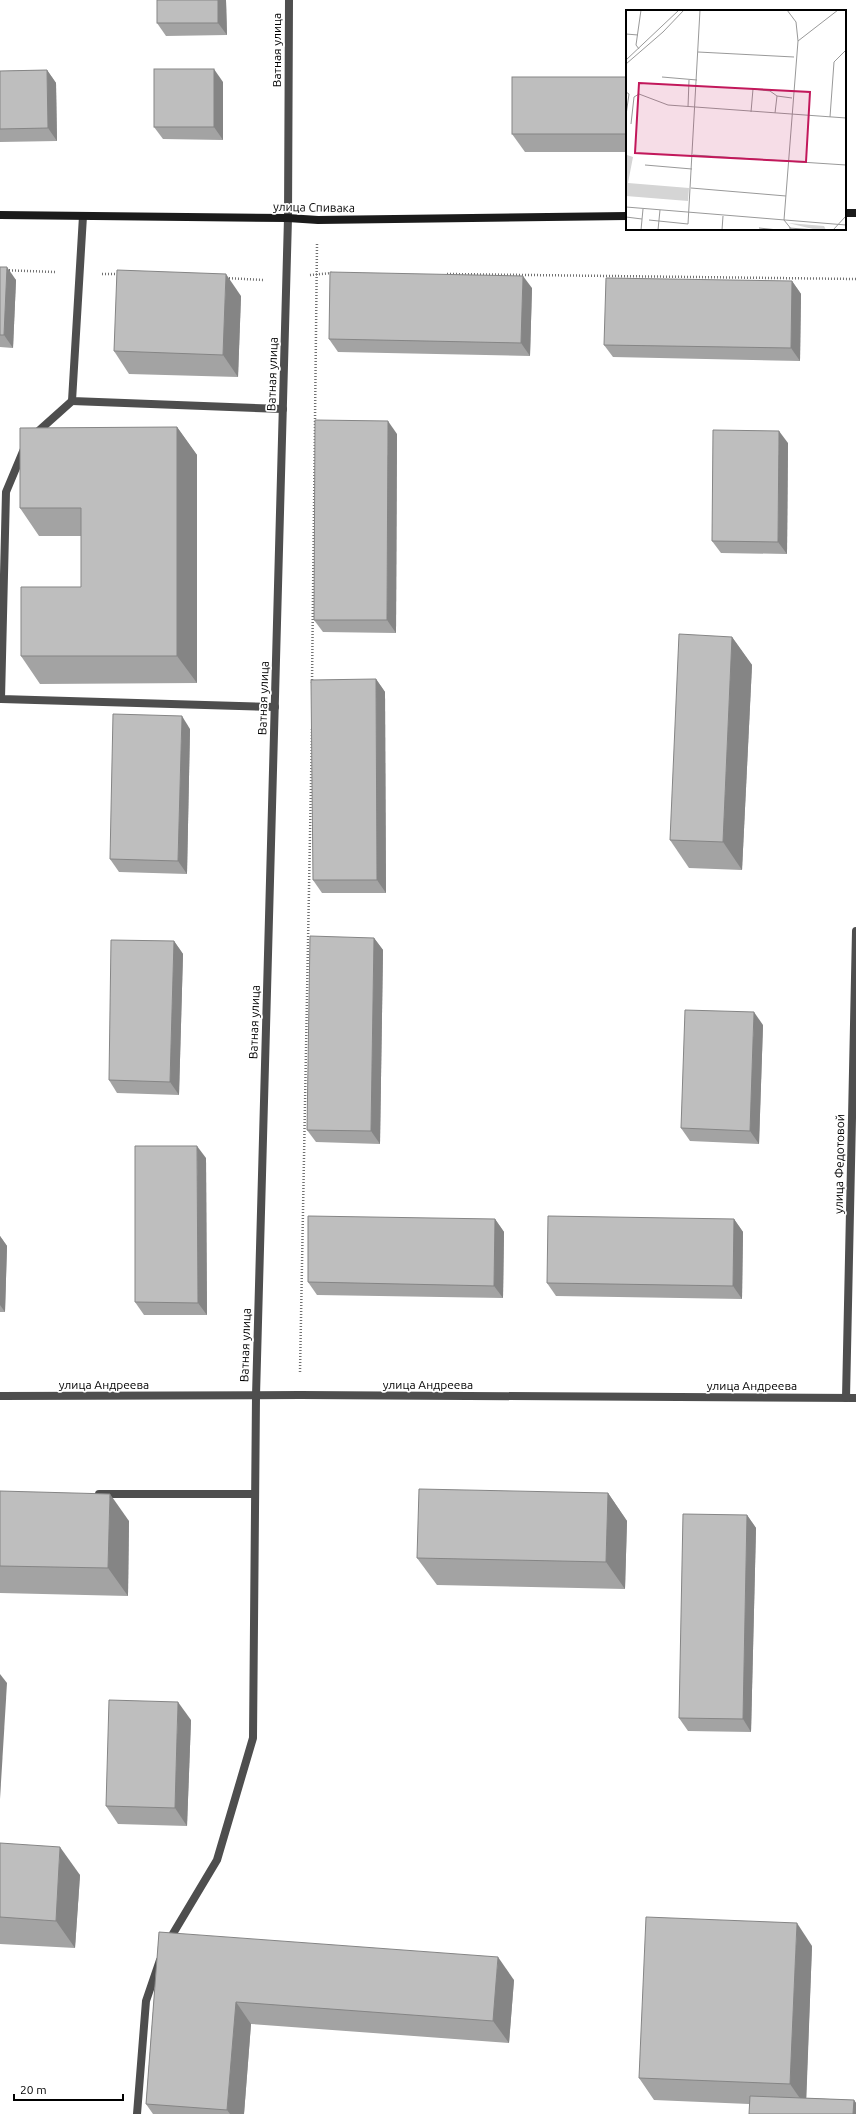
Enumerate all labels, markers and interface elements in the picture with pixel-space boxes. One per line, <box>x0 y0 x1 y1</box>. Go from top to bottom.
inset map <box>626 10 846 230</box>
street label: Ватная улица <box>270 13 283 87</box>
street label: улица Спивака <box>273 200 355 214</box>
street label: Ватная улица <box>264 337 280 411</box>
street label: Ватная улица <box>255 661 271 735</box>
street label: Ватная улица <box>246 985 262 1059</box>
street label: улица Федотовой <box>832 1114 846 1214</box>
street label: Ватная улица <box>237 1308 253 1382</box>
street label: улица Андреева <box>59 1378 149 1391</box>
street label: улица Андреева <box>383 1378 473 1391</box>
street label: улица Андреева <box>707 1379 797 1392</box>
scale bar <box>14 2076 123 2102</box>
text: 20 m <box>20 2083 47 2096</box>

